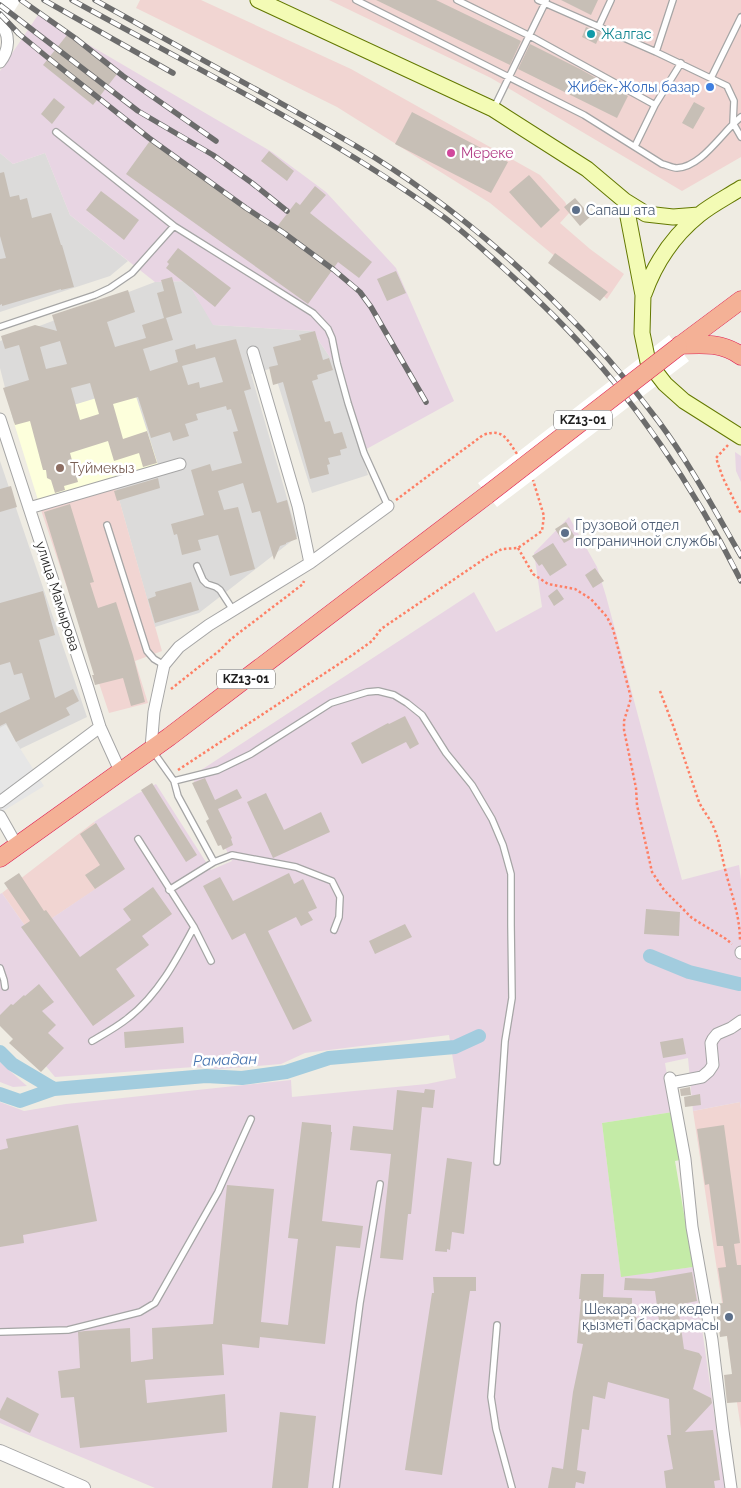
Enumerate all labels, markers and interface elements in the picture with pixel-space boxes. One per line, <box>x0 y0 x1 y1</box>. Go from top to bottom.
place label: Жалгас <box>601 26 652 42</box>
marker: Жалгас <box>585 28 597 40</box>
place label: Жибек-Жолы базар <box>567 79 700 95</box>
marker: Жибек-Жолы базар <box>704 81 716 93</box>
place label: Мереке <box>461 145 513 161</box>
marker: Мереке <box>445 147 457 159</box>
place label: Сапаш ата <box>586 202 655 218</box>
marker: Сапаш ата <box>570 204 582 216</box>
road number: KZ13-01 <box>554 410 612 430</box>
place label: Туймекыз <box>70 460 135 476</box>
marker: Туймекыз <box>54 462 66 474</box>
place label: Грузовой отдел пограничной службы <box>575 517 718 549</box>
marker: Грузовой отдел пограничной службы <box>559 527 571 539</box>
street label: улица Мамырова <box>33 539 83 653</box>
road number: KZ13-01 <box>217 670 275 689</box>
water label: Рамадан <box>193 1050 258 1070</box>
place label: Шекара және кеден қызметі басқармасы <box>582 1301 719 1333</box>
marker: Шекара және кеден қызметі басқармасы <box>723 1311 735 1323</box>

